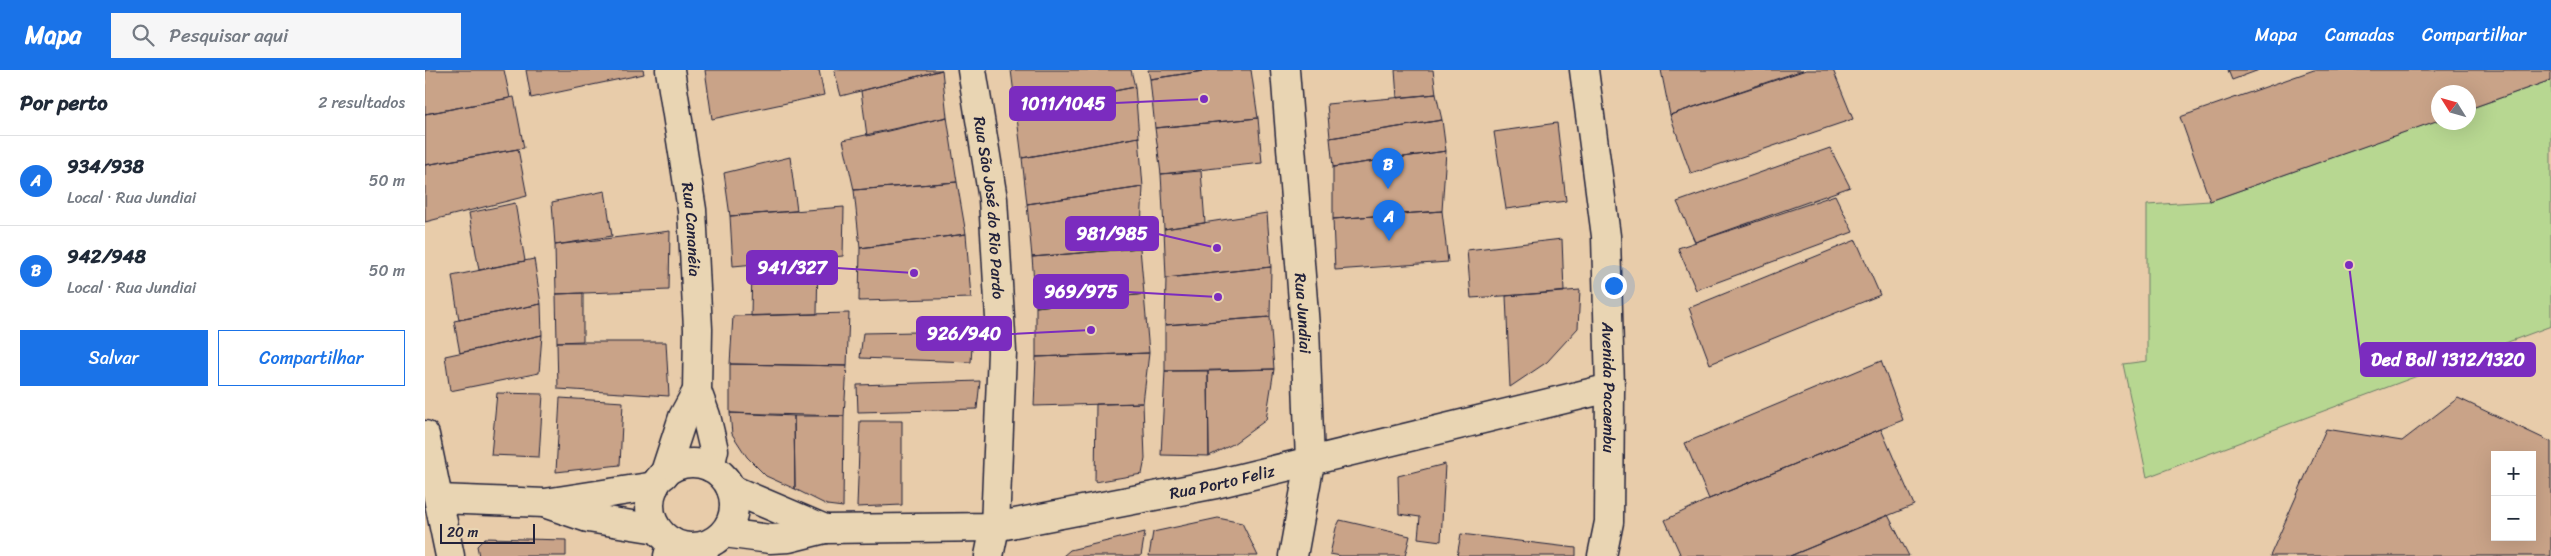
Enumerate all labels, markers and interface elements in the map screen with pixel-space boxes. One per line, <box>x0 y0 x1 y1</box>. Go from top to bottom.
search box <box>111 13 461 58</box>
text: Mapa <box>25 14 81 56</box>
text: Pesquisar aqui <box>169 19 288 52</box>
text: Mapa <box>2255 19 2297 51</box>
text: Camadas <box>2325 19 2394 51</box>
text: Compartilhar <box>2422 19 2526 51</box>
icon: search <box>129 21 157 49</box>
text: Por perto <box>20 84 108 122</box>
north arrow <box>2431 85 2476 130</box>
callout: 1011/1045 <box>1010 87 1115 120</box>
text: 2 resultados <box>318 88 405 117</box>
text: 1011/1045 <box>1021 88 1105 120</box>
street label: Rua São José do Rio Pardo <box>965 114 1013 300</box>
pin: B <box>1372 148 1404 189</box>
text: 934/938 <box>67 150 144 183</box>
text: A <box>31 166 41 195</box>
text: 50 m <box>369 166 405 195</box>
street label: Rua Cananéia <box>673 180 710 277</box>
text: Local · Rua Jundiai <box>67 183 196 212</box>
pin: A <box>1373 200 1405 241</box>
callout: 981/985 <box>1066 217 1158 250</box>
text: 981/985 <box>1076 218 1148 250</box>
text: 942/948 <box>67 240 146 273</box>
callout: 941/327 <box>747 251 837 284</box>
text: 941/327 <box>757 252 828 284</box>
text: B <box>31 256 41 285</box>
text: 50 m <box>369 256 405 285</box>
street label: Rua Jundiai <box>1286 272 1320 355</box>
text: Local · Rua Jundiai <box>67 273 196 302</box>
your location <box>1601 273 1627 299</box>
callout: 969/975 <box>1034 275 1128 308</box>
text: 969/975 <box>1044 276 1118 308</box>
callout: 926/940 <box>917 317 1011 350</box>
text: 926/940 <box>927 318 1001 350</box>
street label: Avenida Pacaembu <box>1594 321 1625 453</box>
button: Salvar <box>20 330 208 386</box>
button: Compartilhar <box>218 330 405 386</box>
callout: Ded Boll 1312/1320 <box>2361 343 2535 376</box>
text: Ded Boll 1312/1320 <box>2371 344 2525 376</box>
map controls <box>2491 451 2536 541</box>
button: + <box>2491 451 2536 496</box>
street label: Rua Porto Feliz <box>1167 456 1278 507</box>
button: − <box>2491 496 2536 541</box>
text: 20 m <box>447 520 478 545</box>
scale bar <box>440 521 535 544</box>

